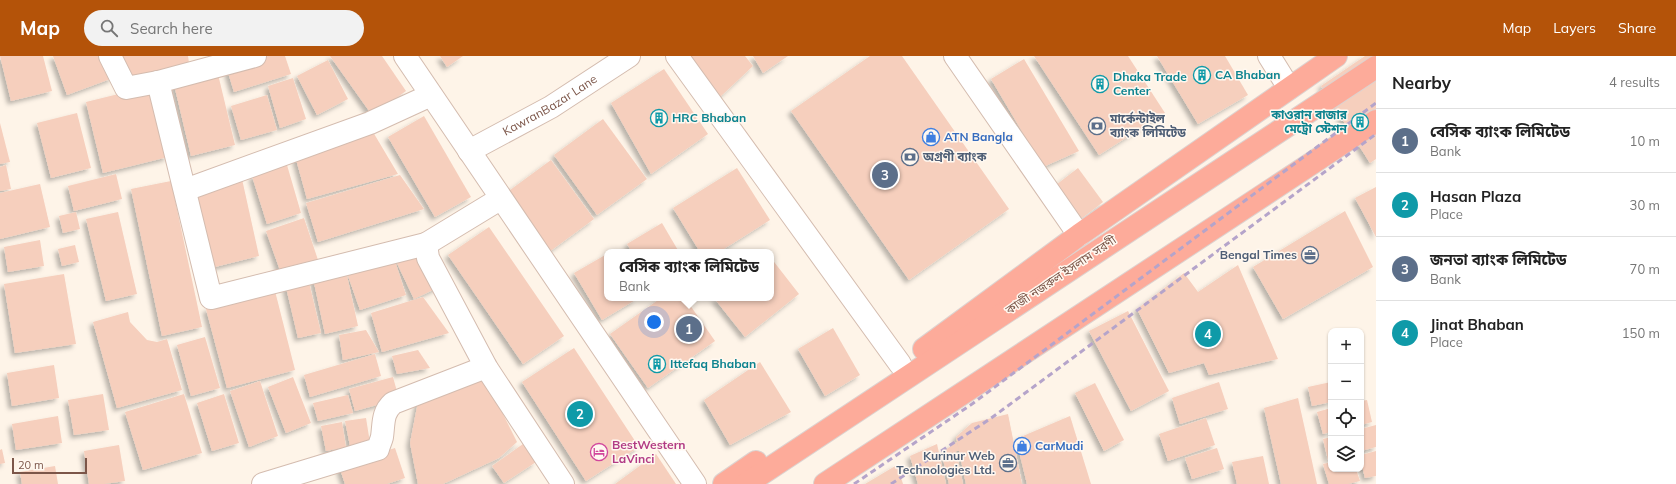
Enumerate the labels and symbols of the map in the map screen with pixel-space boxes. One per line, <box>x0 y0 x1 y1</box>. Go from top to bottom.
building icon: CA Bhaban <box>1192 65 1212 85</box>
place label: CA Bhaban <box>1215 67 1280 82</box>
place label: Dhaka Trade Center <box>1113 69 1187 98</box>
street label: KawranBazar Lane <box>500 71 600 139</box>
building icon: Dhaka Trade Center <box>1090 74 1110 94</box>
place label: কাওরান বাজার মেট্রো স্টেশন <box>1270 107 1348 136</box>
building icon: HRC Bhaban <box>649 108 669 128</box>
place label: HRC Bhaban <box>672 110 746 125</box>
place label: মার্কেন্টাইল ব্যাংক লিমিটেড <box>1109 111 1186 140</box>
building icon: কাওরান বাজার মেট্রো স্টেশন <box>1350 112 1370 132</box>
bank icon: মার্কেন্টাইল ব্যাংক লিমিটেড <box>1087 116 1107 136</box>
shop icon: ATN Bangla <box>921 127 941 147</box>
place label: ATN Bangla <box>944 129 1013 144</box>
bank icon: অগ্রণী ব্যাংক <box>900 147 920 167</box>
place label: অগ্রণী ব্যাংক <box>922 149 987 164</box>
pin: 3 <box>872 160 898 190</box>
street label: কাজী নজরুল ইসলাম সরণী <box>1002 232 1119 318</box>
office icon: Bengal Times <box>1300 245 1320 265</box>
place label: Bengal Times <box>1220 247 1297 262</box>
your location <box>644 312 664 332</box>
pin: 1 <box>676 314 702 344</box>
pin: 4 <box>1195 319 1221 349</box>
building icon: Ittefaq Bhaban <box>647 354 667 374</box>
place label: Ittefaq Bhaban <box>670 356 756 371</box>
pin: 2 <box>567 399 593 429</box>
shop icon: CarMudi <box>1012 436 1032 456</box>
place label: BestWestern LaVinci <box>612 437 686 466</box>
place label: CarMudi <box>1035 438 1083 453</box>
hotel icon: BestWestern LaVinci <box>589 442 609 462</box>
place label: Kurinur Web Technologies Ltd. <box>896 448 995 477</box>
office icon: Kurinur Web Technologies Ltd. <box>998 453 1018 473</box>
scale bar <box>12 456 87 475</box>

